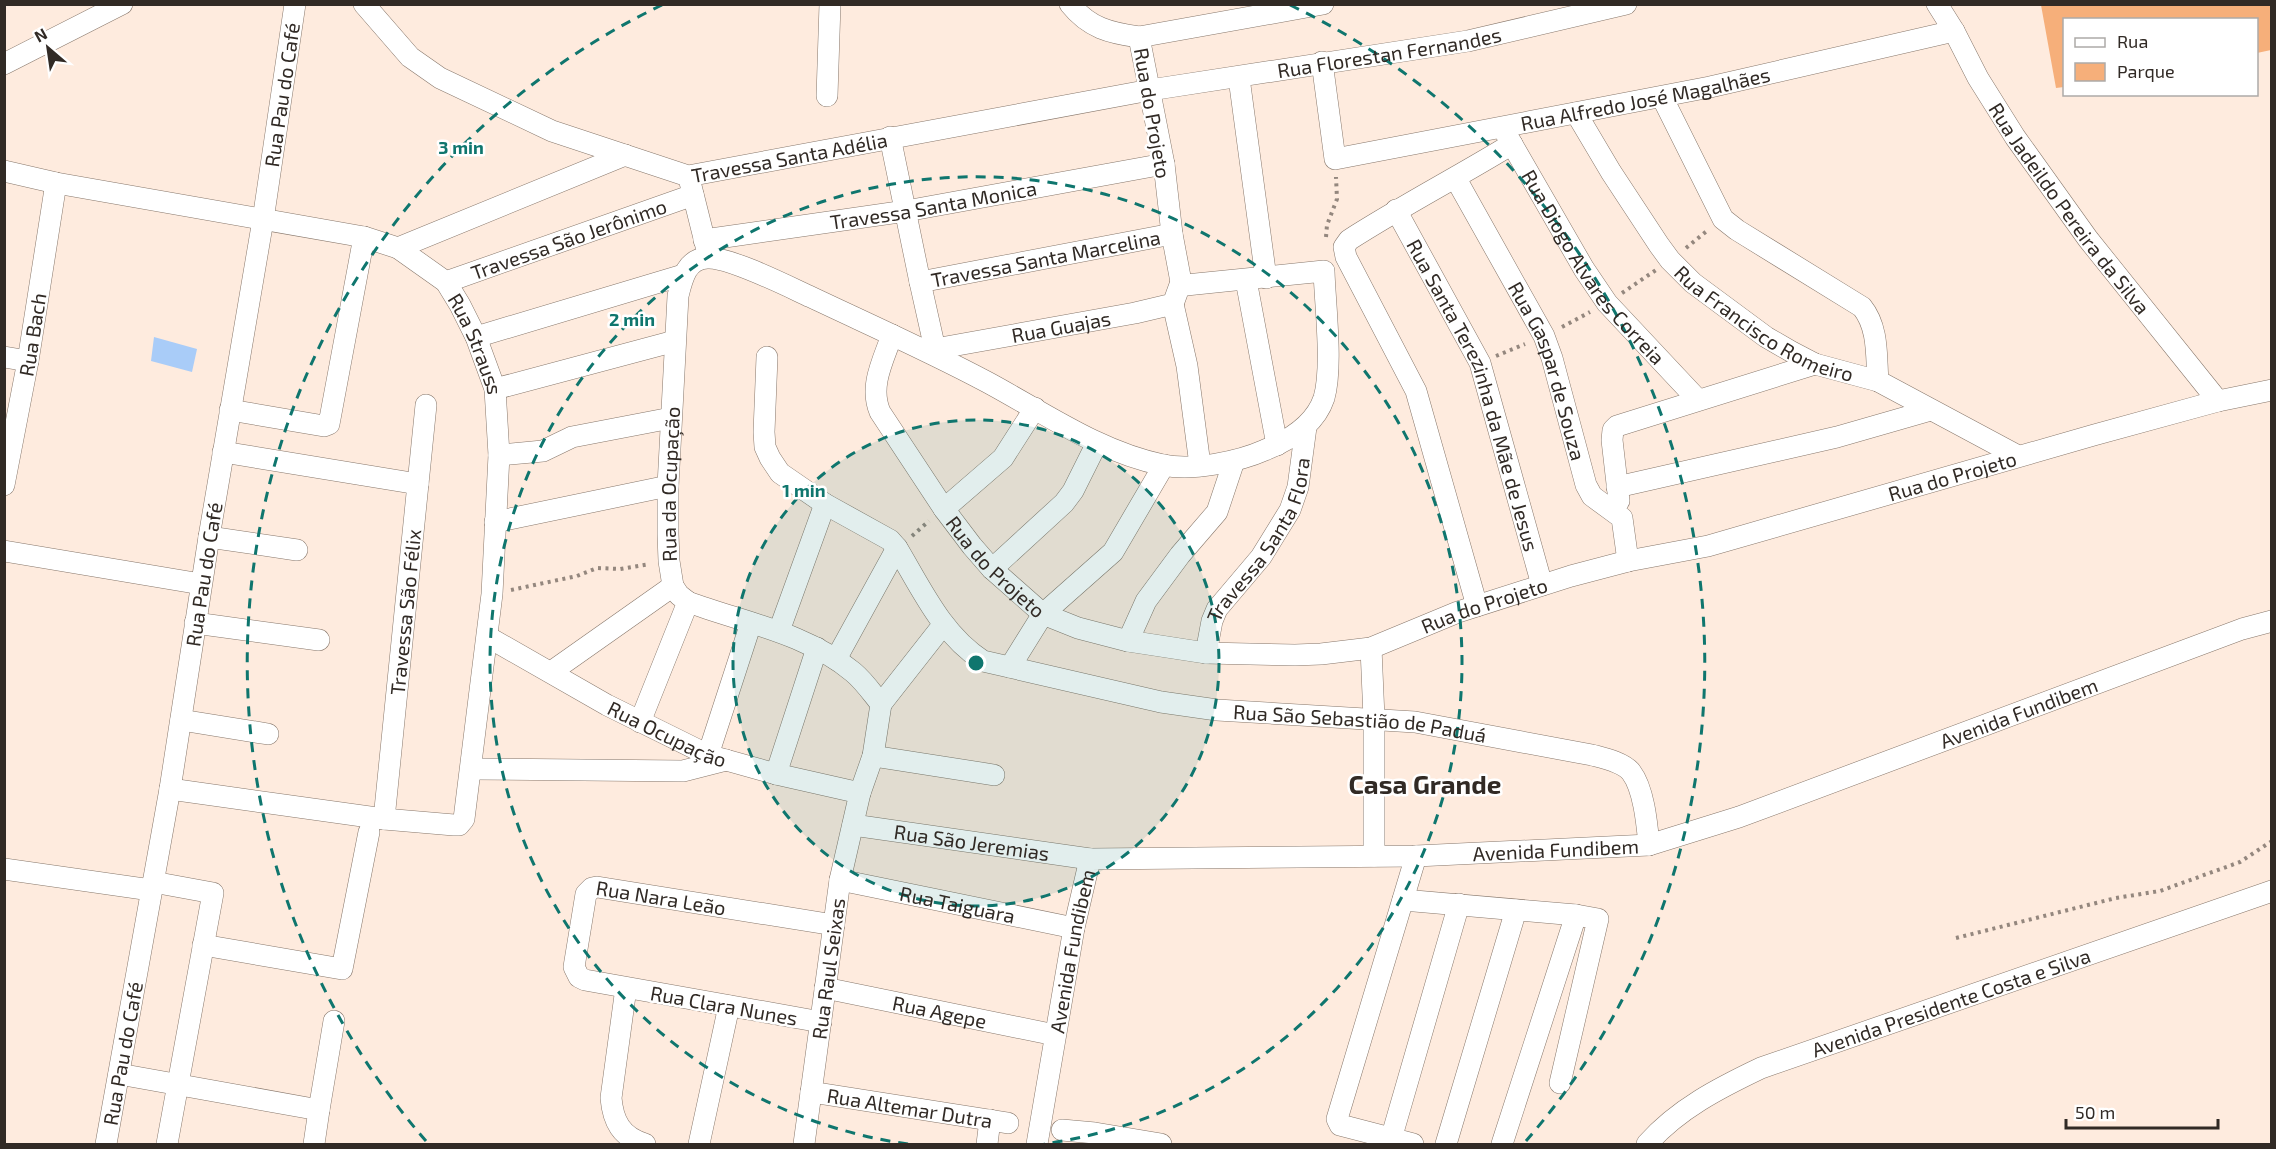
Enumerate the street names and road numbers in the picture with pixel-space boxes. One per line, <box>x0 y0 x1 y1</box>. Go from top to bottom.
street label: Rua Pau do Café <box>259 21 304 168</box>
street label: Rua Florestan Fernandes <box>1275 22 1504 82</box>
street label: Rua do Projeto <box>1130 46 1176 180</box>
street label: Rua Alfredo José Magalhães <box>1519 62 1772 135</box>
street label: Rua Jadeildo Pereira da Silva <box>1984 98 2155 319</box>
street label: Travessa Santa Adélia <box>689 127 889 187</box>
street label: Rua Diogo Alvares Correia <box>1517 165 1670 369</box>
street label: Travessa Santa Monica <box>828 175 1038 234</box>
street label: Travessa São Jerônimo <box>468 193 670 284</box>
street label: Travessa Santa Marcelina <box>929 224 1162 292</box>
street label: Rua Santa Terezinha da Mãe de Jesus <box>1402 235 1544 554</box>
street label: Rua Francisco Romeiro <box>1670 260 1856 386</box>
street label: Rua Gaspar de Souza <box>1504 277 1591 463</box>
street label: Rua Strauss <box>444 289 507 395</box>
street label: Rua Bach <box>13 291 51 378</box>
street label: Rua Guajas <box>1009 306 1112 347</box>
street label: Rua da Ocupação <box>656 406 684 562</box>
street label: Rua do Projeto <box>1885 446 2019 506</box>
street label: Travessa Santa Flora <box>1201 456 1314 625</box>
street label: Rua Pau do Café <box>180 500 227 648</box>
street label: Rua do Projeto <box>941 511 1050 622</box>
street label: Travessa São Félix <box>385 528 425 696</box>
street label: Rua do Projeto <box>1417 572 1550 638</box>
street label: Avenida Fundibem <box>1936 672 2101 753</box>
street label: Rua Ocupação <box>604 695 729 772</box>
street label: Rua São Sebastião de Paduá <box>1233 699 1488 747</box>
street label: Rua São Jeremias <box>893 819 1051 865</box>
street label: Avenida Fundibem <box>1472 833 1640 865</box>
street label: Avenida Fundibem <box>1044 867 1099 1035</box>
street label: Rua Nara Leão <box>594 875 728 919</box>
street label: Rua Taiguara <box>898 881 1017 928</box>
street label: Rua Raul Seixas <box>806 896 849 1041</box>
street label: Avenida Presidente Costa e Silva <box>1808 943 2093 1062</box>
street label: Rua Pau do Café <box>98 980 147 1127</box>
street label: Rua Clara Nunes <box>649 980 799 1030</box>
street label: Rua Agepe <box>890 990 989 1033</box>
street label: Rua Altemar Dutra <box>825 1083 994 1132</box>

